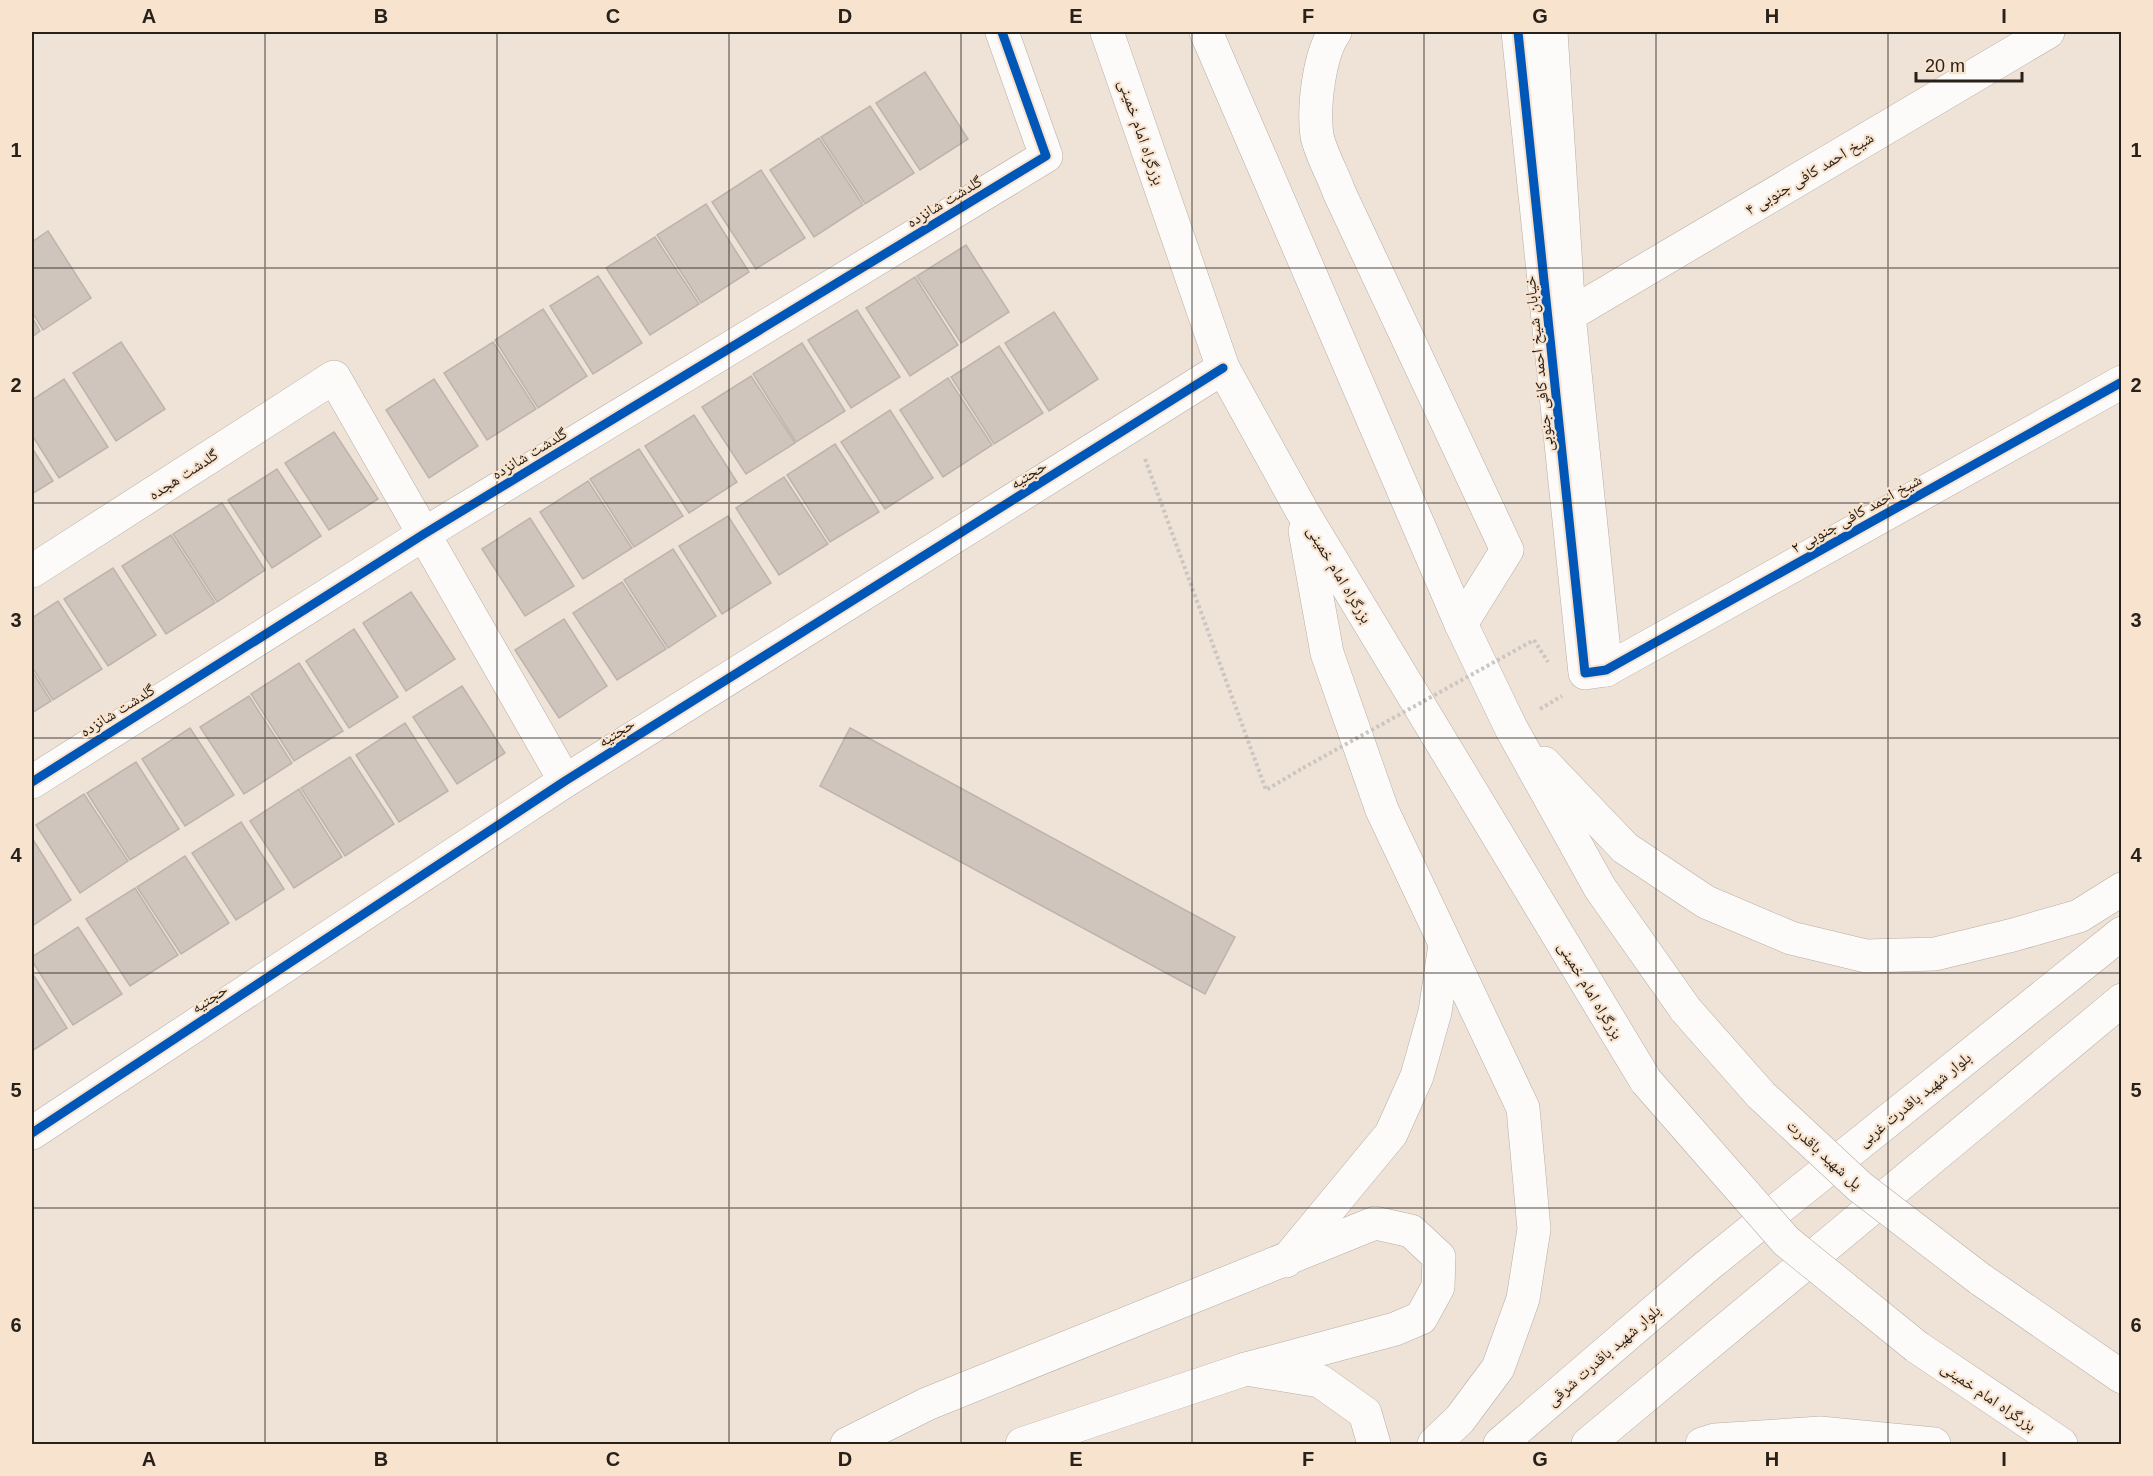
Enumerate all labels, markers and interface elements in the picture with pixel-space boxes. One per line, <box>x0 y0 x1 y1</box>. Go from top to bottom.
text: A <box>142 5 156 27</box>
text: B <box>374 5 388 27</box>
text: C <box>606 5 620 27</box>
text: D <box>838 5 852 27</box>
text: E <box>1069 5 1083 27</box>
text: F <box>1302 5 1314 27</box>
text: G <box>1532 5 1548 27</box>
text: H <box>1765 5 1779 27</box>
text: I <box>2001 5 2007 27</box>
scale bar <box>1916 45 2022 83</box>
text: 20 m <box>1925 56 1965 76</box>
street label: بزرگراه امام خمینی <box>1114 77 1168 188</box>
street label: شیخ احمد کافی جنوبی ۴ <box>1742 128 1877 220</box>
text: 1 <box>10 139 22 161</box>
text: 1 <box>2130 139 2142 161</box>
street label: گلدشت شانزده <box>904 172 986 231</box>
street label: خیابان شیخ احمد کافی جنوبی <box>1521 275 1558 453</box>
text: 2 <box>10 374 22 396</box>
text: 2 <box>2130 374 2142 396</box>
street label: گلدشت شانزده <box>489 424 571 483</box>
street label: گلدشت هجده <box>145 446 221 503</box>
street label: حجتیه <box>1007 457 1050 492</box>
street label: شیخ احمد کافی جنوبی ۲ <box>1788 471 1925 558</box>
street label: بزرگراه امام خمینی <box>1302 522 1375 627</box>
text: 3 <box>10 609 22 631</box>
text: 3 <box>2130 609 2142 631</box>
street label: گلدشت شانزده <box>77 681 159 741</box>
street label: حجتیه <box>595 715 638 750</box>
text: 4 <box>10 844 22 866</box>
text: 4 <box>2130 844 2142 866</box>
street label: بزرگراه امام خمینی <box>1553 938 1626 1043</box>
street label: حجتیه <box>188 981 231 1017</box>
street label: بلوار شهید باقدرت غربی <box>1854 1049 1975 1152</box>
text: 5 <box>10 1079 22 1101</box>
text: 5 <box>2130 1079 2142 1101</box>
street label: پل شهید باقدرت <box>1782 1116 1866 1194</box>
street label: بلوار شهید باقدرت شرقی <box>1543 1301 1665 1411</box>
text: 6 <box>10 1314 22 1336</box>
text: 6 <box>2130 1314 2142 1336</box>
street label: بزرگراه امام خمینی <box>1937 1358 2039 1436</box>
text: A <box>142 1448 156 1470</box>
text: B <box>374 1448 388 1470</box>
text: C <box>606 1448 620 1470</box>
text: D <box>838 1448 852 1470</box>
text: E <box>1069 1448 1083 1470</box>
text: F <box>1302 1448 1314 1470</box>
text: G <box>1532 1448 1548 1470</box>
text: H <box>1765 1448 1779 1470</box>
text: I <box>2001 1448 2007 1470</box>

